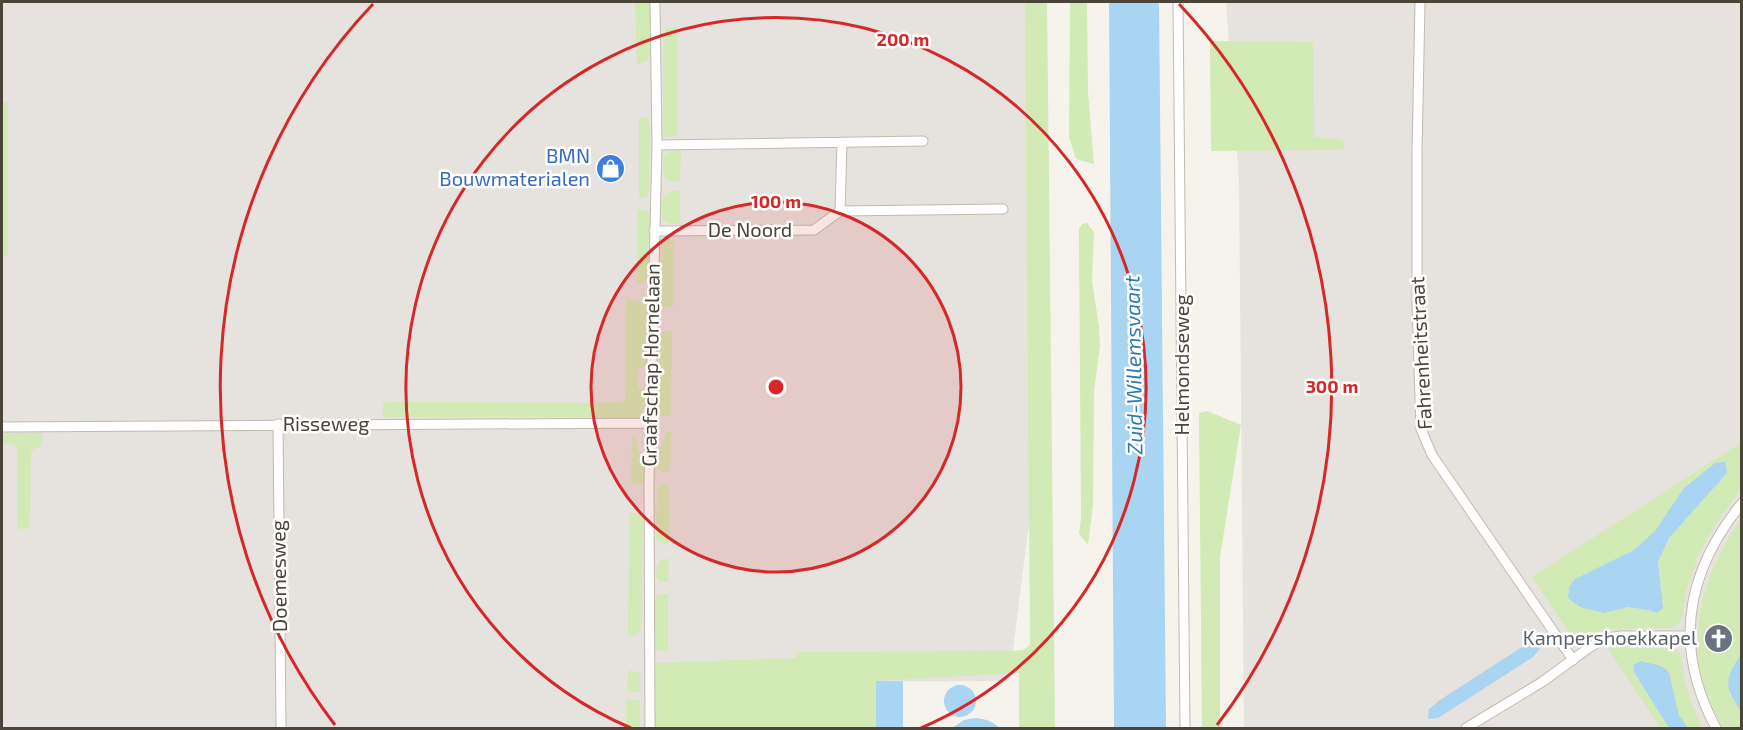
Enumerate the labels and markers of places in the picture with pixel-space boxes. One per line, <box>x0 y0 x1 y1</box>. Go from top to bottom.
place label: BMN Bouwmaterialen <box>439 143 590 190</box>
shop icon: BMN Bouwmaterialen <box>595 152 627 184</box>
centre of rings <box>766 377 786 397</box>
church icon: Kampershoekkapel <box>1702 622 1734 654</box>
place label: Kampershoekkapel <box>1523 625 1697 649</box>

